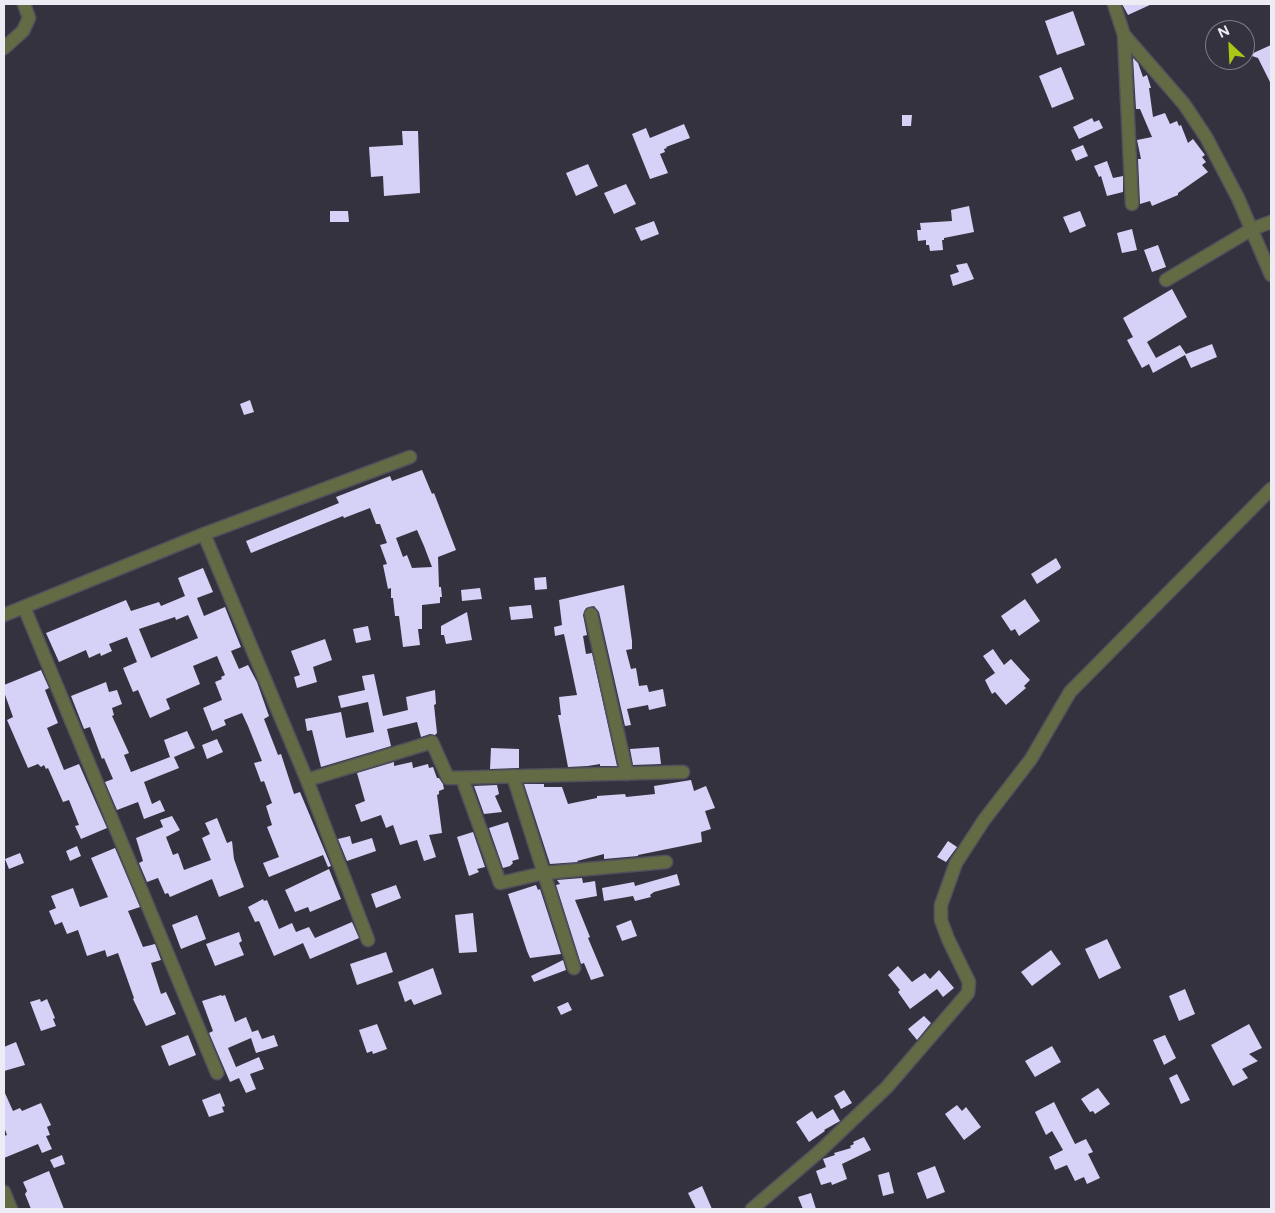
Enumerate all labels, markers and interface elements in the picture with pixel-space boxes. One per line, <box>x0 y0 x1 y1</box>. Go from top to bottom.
north arrow <box>1205 20 1255 70</box>
text: N <box>1215 22 1232 42</box>

